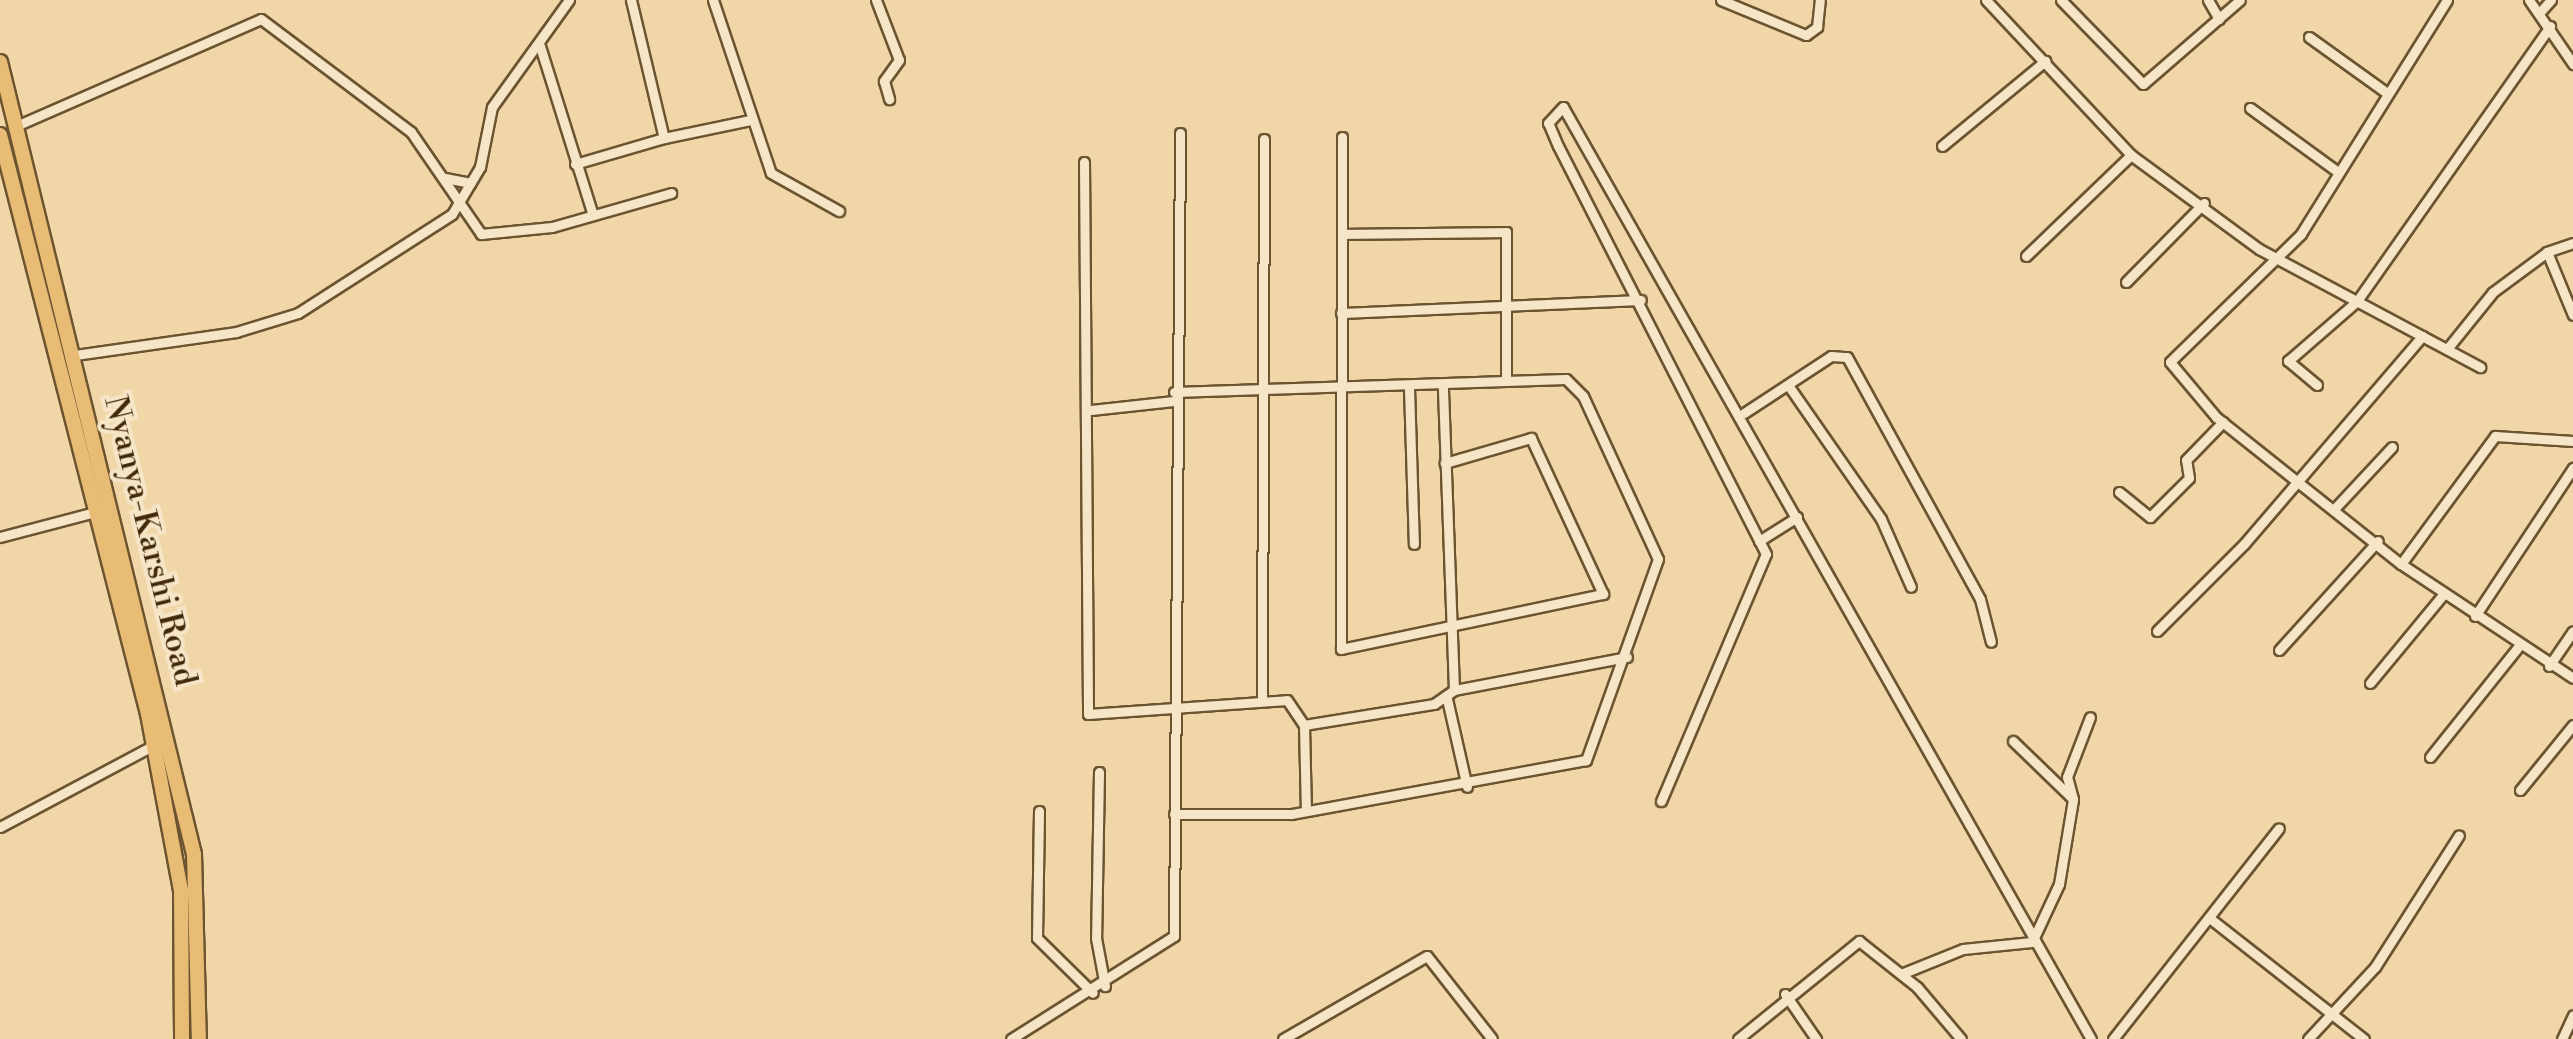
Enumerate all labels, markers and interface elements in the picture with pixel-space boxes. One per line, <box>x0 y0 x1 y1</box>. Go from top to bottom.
street label: Nyanya-Karshi Road <box>95 392 205 690</box>

